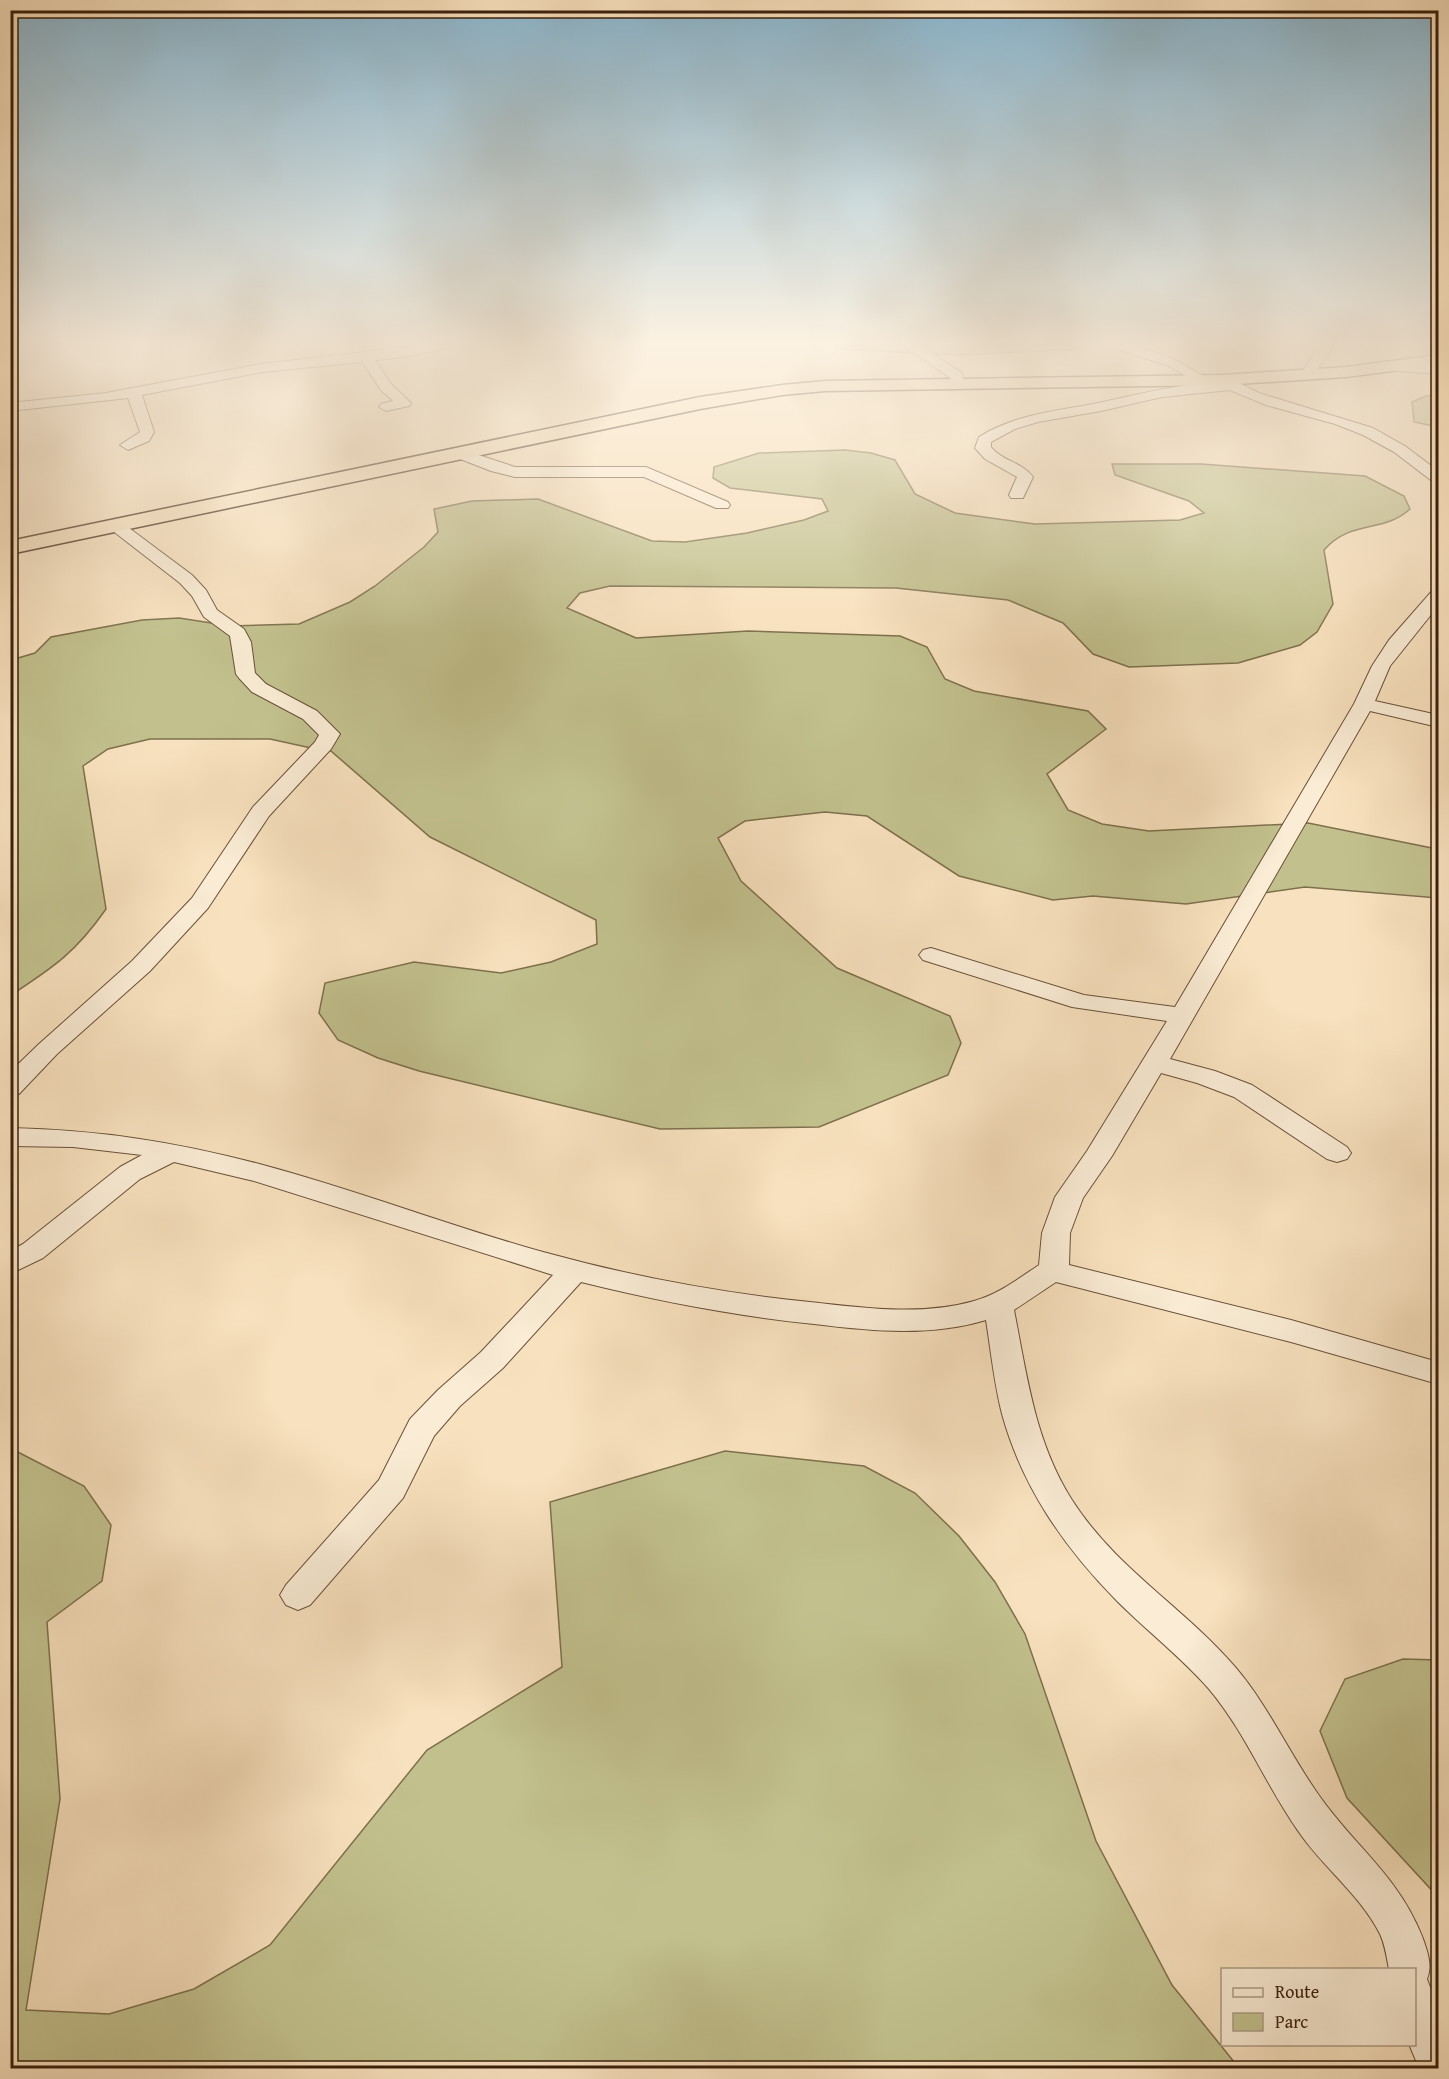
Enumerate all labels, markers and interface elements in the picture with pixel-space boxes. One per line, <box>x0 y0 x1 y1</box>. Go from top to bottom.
legend <box>1221 1968 1416 2046</box>
text: Route <box>1275 1978 1319 2005</box>
text: Parc <box>1275 2008 1308 2035</box>

